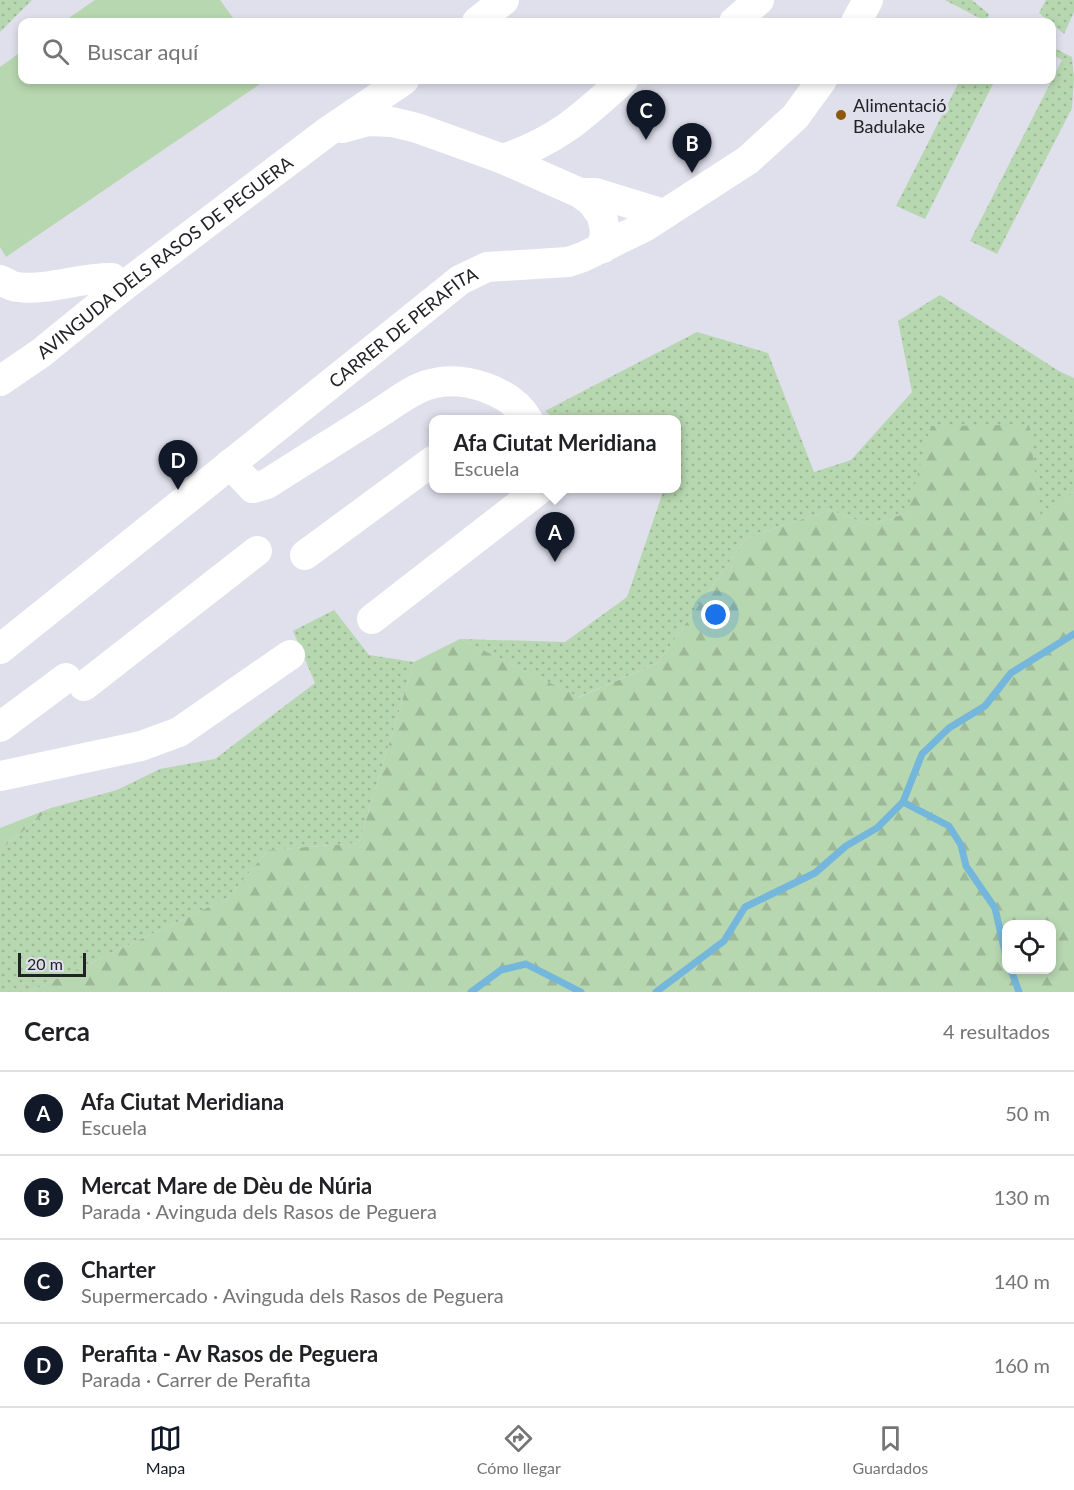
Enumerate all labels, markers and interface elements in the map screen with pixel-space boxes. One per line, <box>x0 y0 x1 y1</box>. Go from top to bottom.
search box <box>18 18 1056 84</box>
icon: search <box>39 35 72 68</box>
text: Buscar aquí <box>87 38 198 65</box>
pin: C <box>626 90 666 140</box>
place label: Alimentació Badulake <box>853 94 946 137</box>
marker: Alimentació Badulake <box>834 108 848 122</box>
pin: B <box>672 124 712 173</box>
street label: AVINGUDA DELS RASOS DE PEGUERA <box>32 151 297 363</box>
street label: CARRER DE PERAFITA <box>324 262 482 392</box>
popup <box>429 415 681 493</box>
text: Afa Ciutat Meridiana <box>453 429 657 456</box>
pin: D <box>158 440 198 490</box>
text: Escuela <box>453 456 519 480</box>
pin: A <box>536 512 574 562</box>
your location <box>701 600 730 629</box>
map controls <box>1002 920 1056 974</box>
button: locate <box>1002 920 1056 974</box>
scale bar <box>18 950 86 978</box>
text: 20 m <box>27 954 63 973</box>
text: Cerca <box>24 1015 90 1047</box>
text: 4 resultados <box>943 1019 1050 1043</box>
text: Afa Ciutat Meridiana <box>81 1088 284 1115</box>
text: A <box>37 1101 50 1125</box>
text: 50 m <box>1005 1101 1050 1125</box>
text: Escuela <box>81 1115 147 1139</box>
text: Mercat Mare de Dèu de Núria <box>81 1172 372 1199</box>
text: B <box>37 1185 50 1209</box>
text: 130 m <box>994 1185 1050 1209</box>
text: Parada · Avinguda dels Rasos de Peguera <box>81 1199 437 1223</box>
text: Charter <box>81 1256 155 1283</box>
text: C <box>37 1269 50 1293</box>
text: 140 m <box>994 1269 1050 1293</box>
text: Supermercado · Avinguda dels Rasos de Peguera <box>81 1283 504 1307</box>
text: Perafita - Av Rasos de Peguera <box>81 1340 378 1367</box>
text: D <box>36 1353 51 1377</box>
text: 160 m <box>994 1353 1050 1377</box>
text: Parada · Carrer de Perafita <box>81 1367 311 1391</box>
tab: Mapa <box>146 1422 185 1477</box>
tab: Cómo llegar <box>477 1422 561 1477</box>
tab: Guardados <box>852 1422 928 1477</box>

